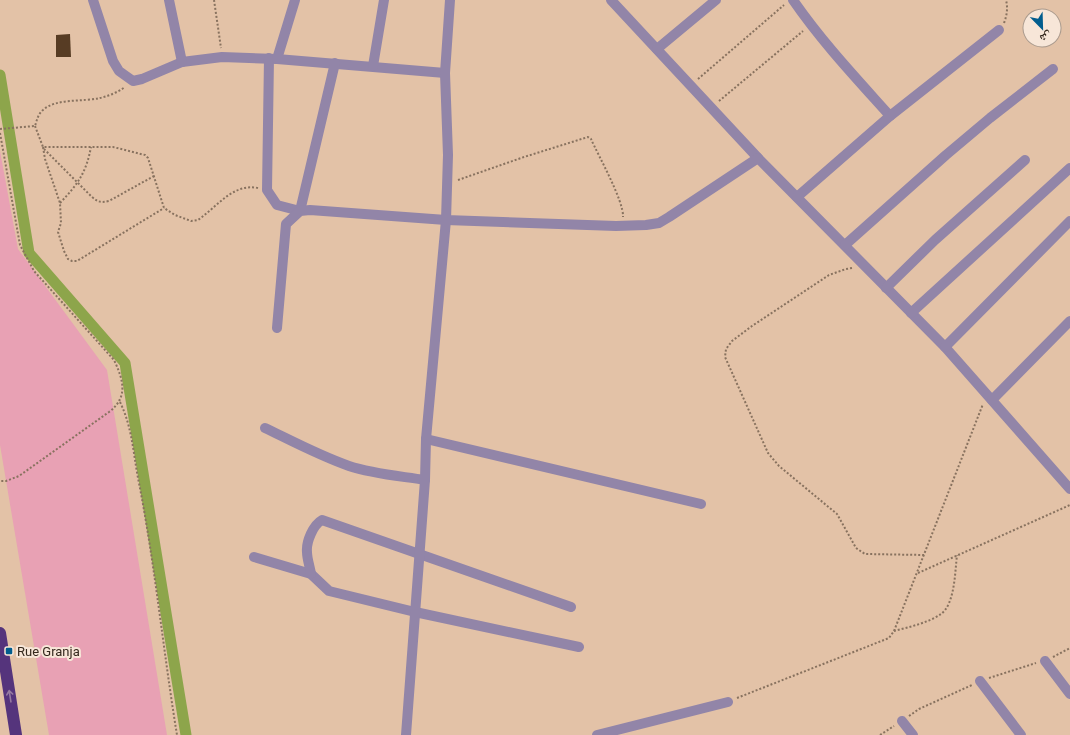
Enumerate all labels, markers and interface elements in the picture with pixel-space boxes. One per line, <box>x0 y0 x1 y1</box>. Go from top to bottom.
north arrow <box>1022 8 1062 48</box>
text: ش <box>1037 28 1054 45</box>
place label: Rue Granja <box>17 644 80 659</box>
marker: Rue Granja <box>4 646 14 656</box>
one-way arrow <box>6 690 14 703</box>

